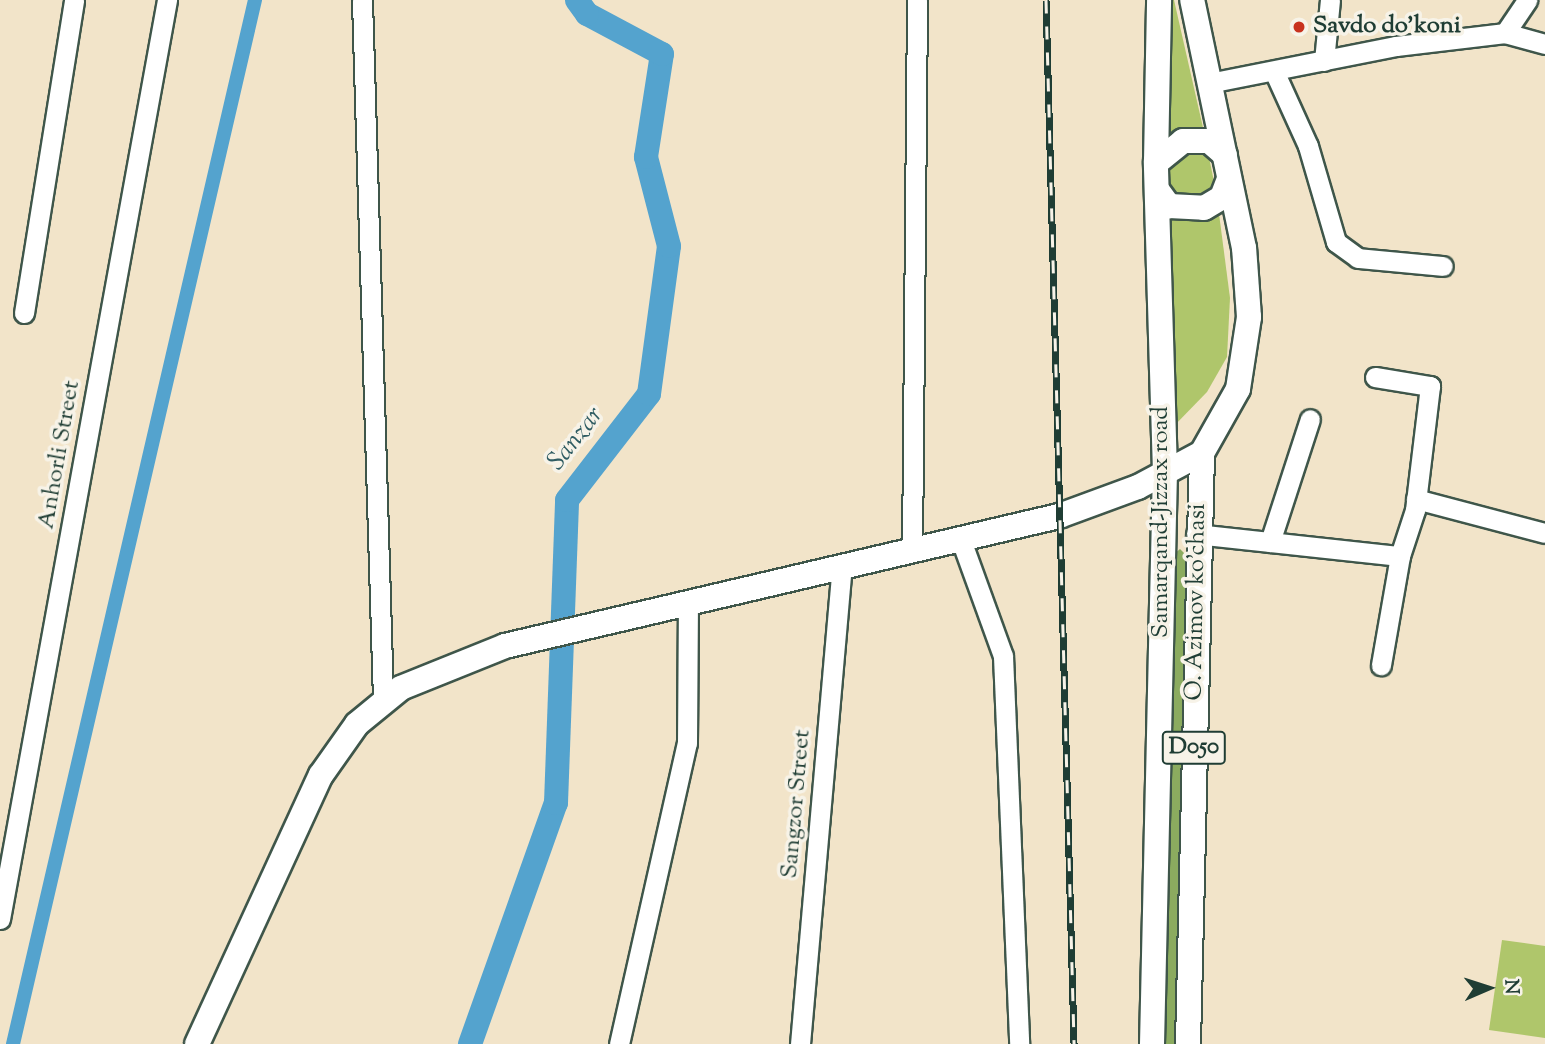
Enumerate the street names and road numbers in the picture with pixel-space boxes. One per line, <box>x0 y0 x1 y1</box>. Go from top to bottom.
street label: Anhorli Street <box>33 379 87 531</box>
street label: Samarqand-Jizzax road <box>1148 406 1176 638</box>
street label: O. Azimov ko'chasi <box>1181 503 1213 701</box>
street label: Sangzor Street <box>776 728 818 880</box>
road number: D050 <box>1161 728 1227 768</box>

